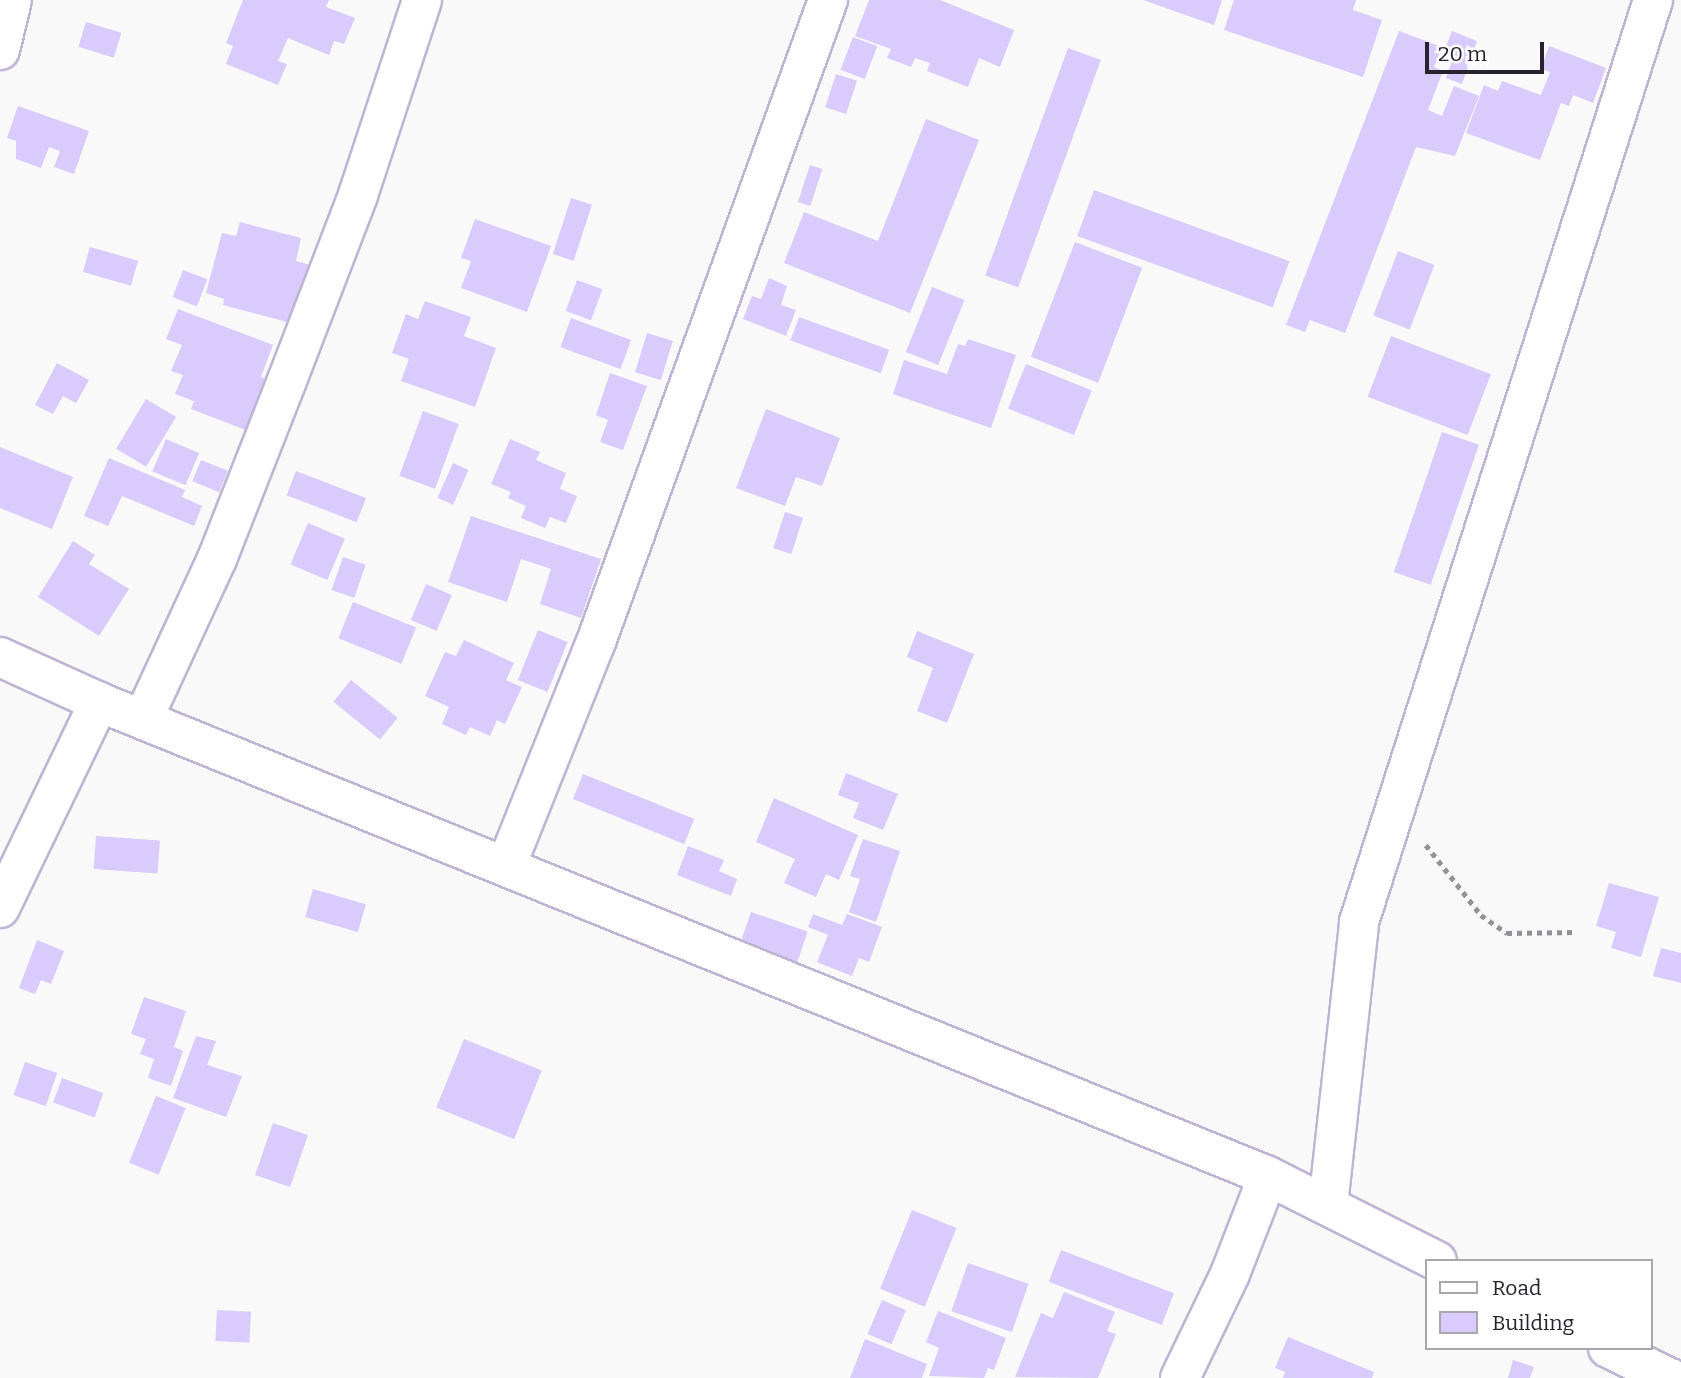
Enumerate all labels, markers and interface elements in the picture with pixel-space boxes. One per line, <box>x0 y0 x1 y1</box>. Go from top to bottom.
scale bar <box>1429 28 1548 72</box>
text: 20 m <box>1438 41 1487 67</box>
legend <box>1426 1259 1653 1350</box>
text: Road <box>1492 1275 1541 1301</box>
text: Building <box>1492 1310 1574 1336</box>

